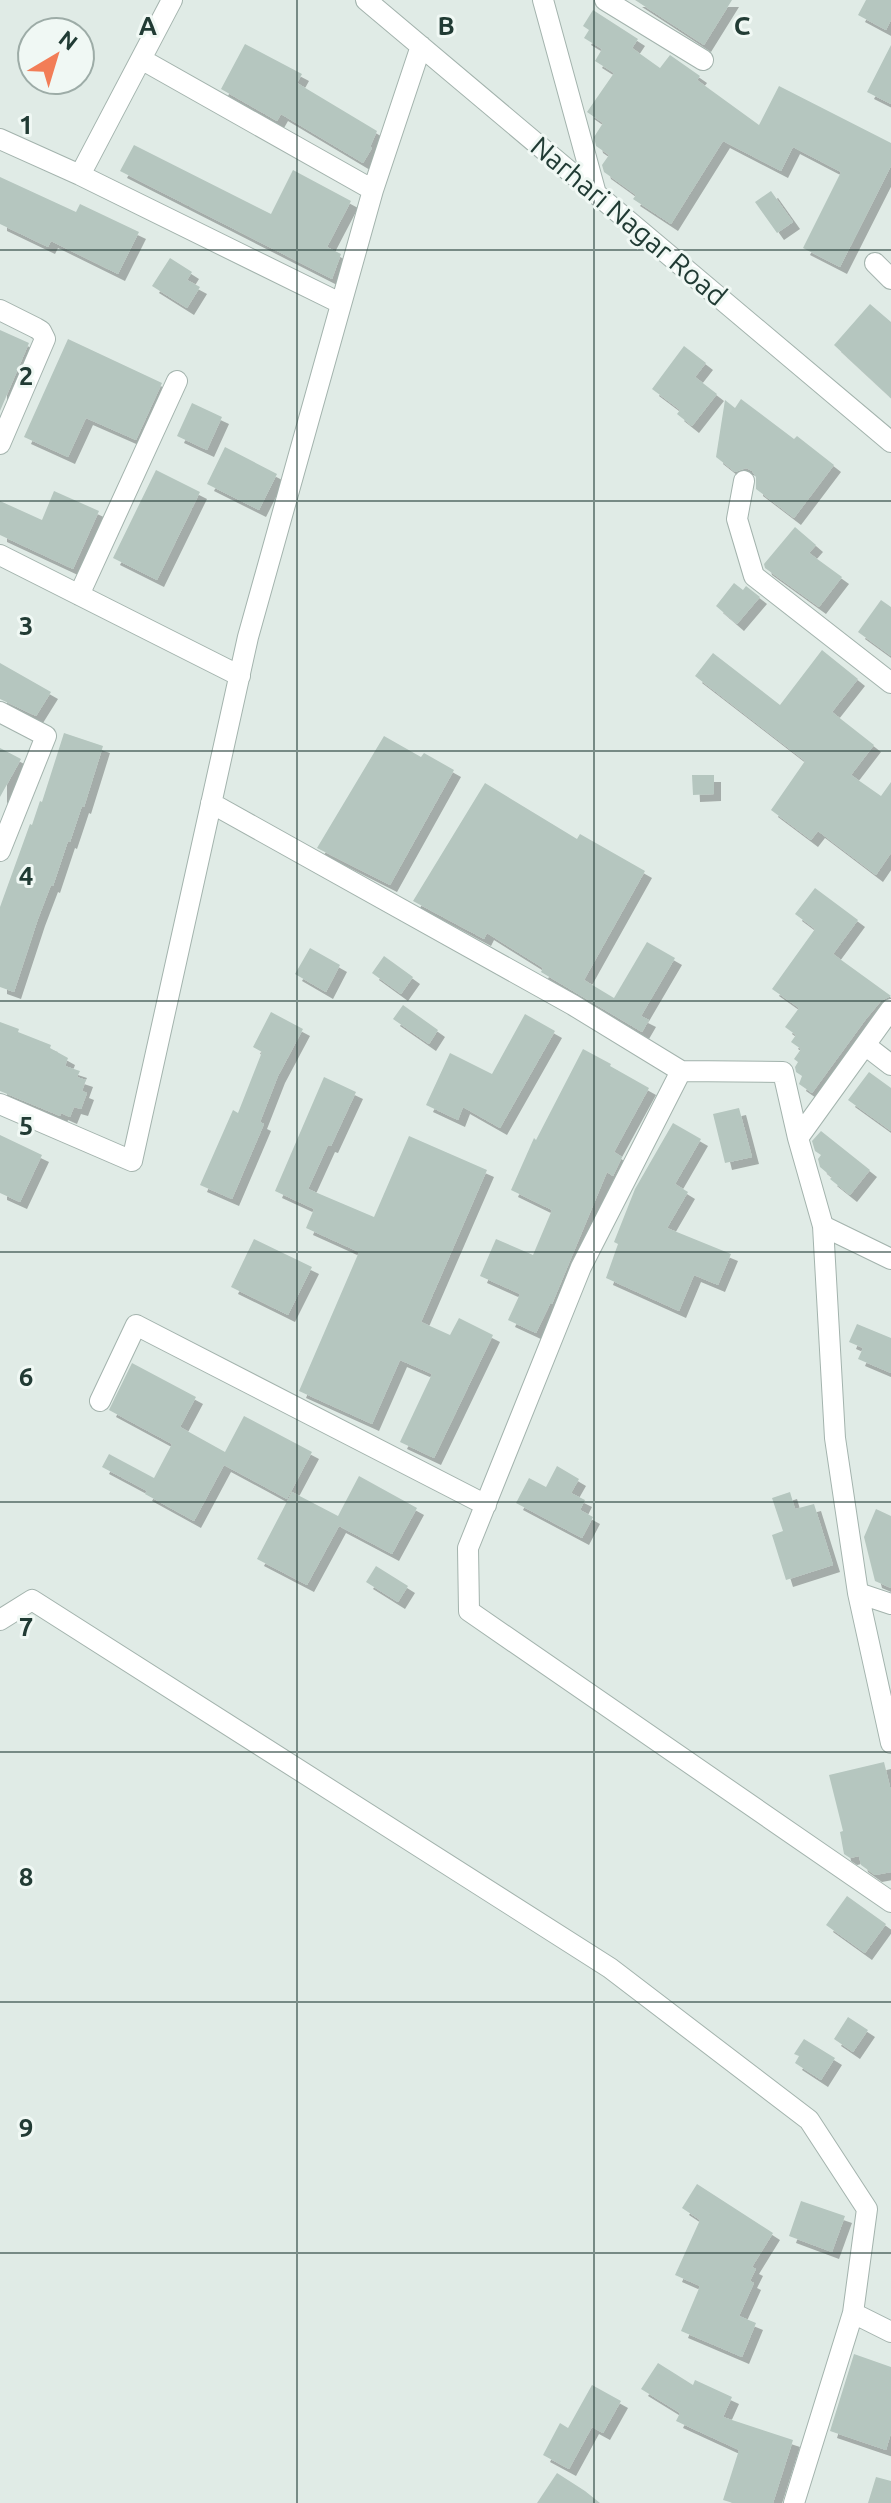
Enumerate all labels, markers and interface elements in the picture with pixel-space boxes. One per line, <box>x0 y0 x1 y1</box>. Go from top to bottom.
text: A <box>139 11 158 40</box>
text: B <box>437 11 455 40</box>
text: C <box>734 11 751 40</box>
north arrow <box>16 16 96 96</box>
text: N <box>54 25 83 55</box>
text: 1 <box>19 110 33 139</box>
street label: Narhari Nagar Road <box>525 130 733 311</box>
text: 2 <box>19 361 33 390</box>
text: 3 <box>19 611 33 640</box>
text: 4 <box>19 861 33 890</box>
text: 5 <box>19 1111 33 1140</box>
text: 6 <box>19 1362 33 1391</box>
text: 7 <box>19 1612 33 1641</box>
text: 8 <box>19 1862 33 1891</box>
text: 9 <box>19 2113 33 2142</box>

